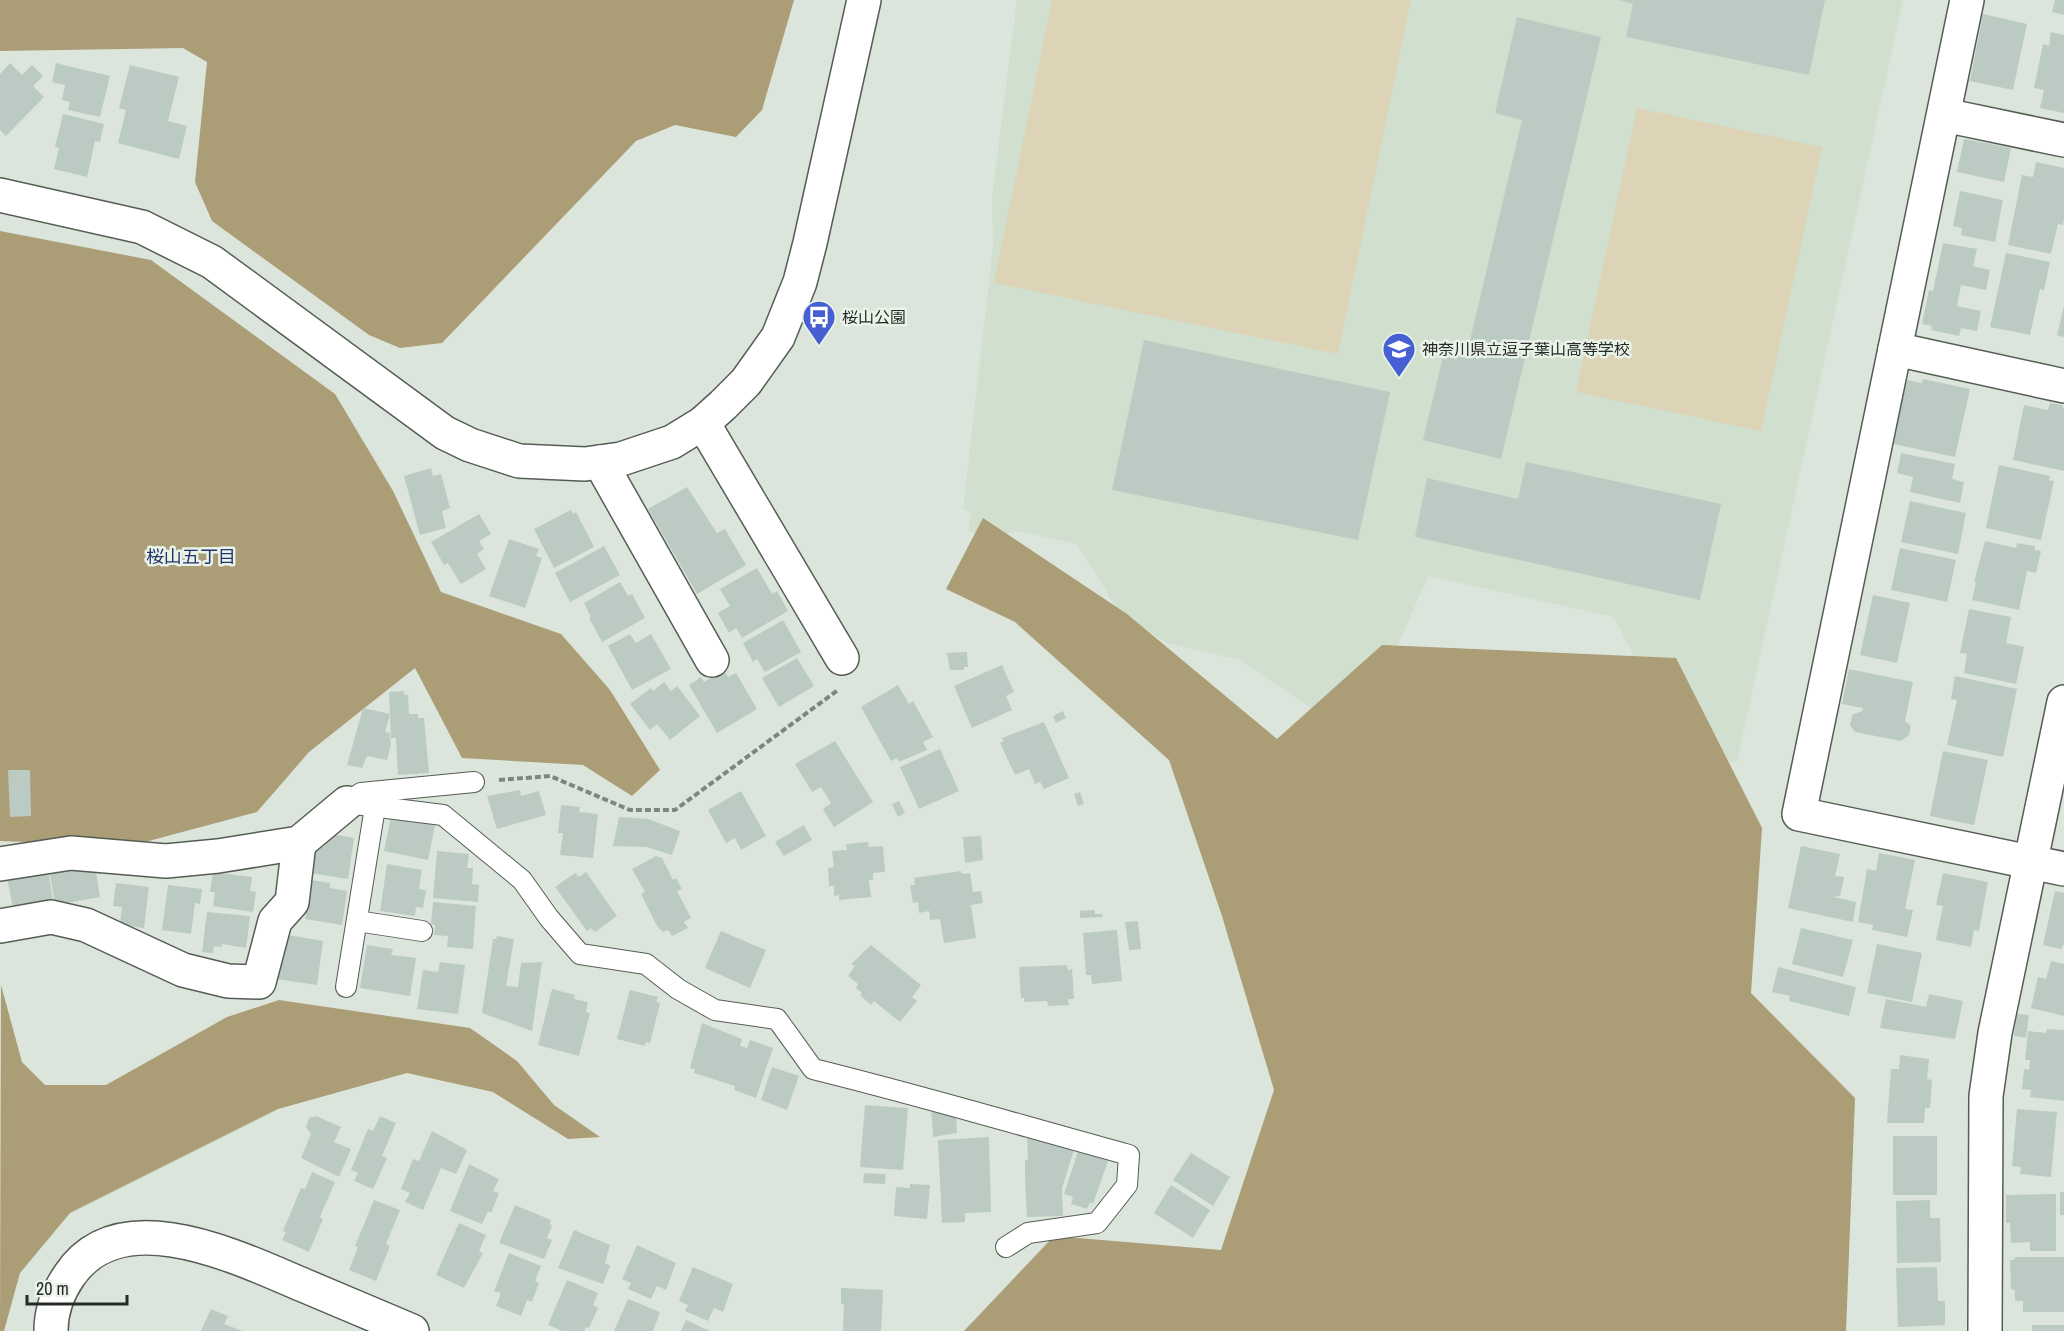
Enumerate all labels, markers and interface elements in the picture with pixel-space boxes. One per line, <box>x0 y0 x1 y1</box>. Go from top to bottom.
bus stop icon: 桜山公園 <box>801 299 837 346</box>
place label: 桜山公園 <box>842 306 906 328</box>
school or university icon: 神奈川県立逗子葉山高等学校 <box>1381 331 1417 378</box>
place label: 神奈川県立逗子葉山高等学校 <box>1422 338 1630 360</box>
district label: 桜山五丁目 <box>146 544 236 569</box>
scale bar <box>27 1268 128 1306</box>
text: 20 m <box>36 1276 69 1301</box>

